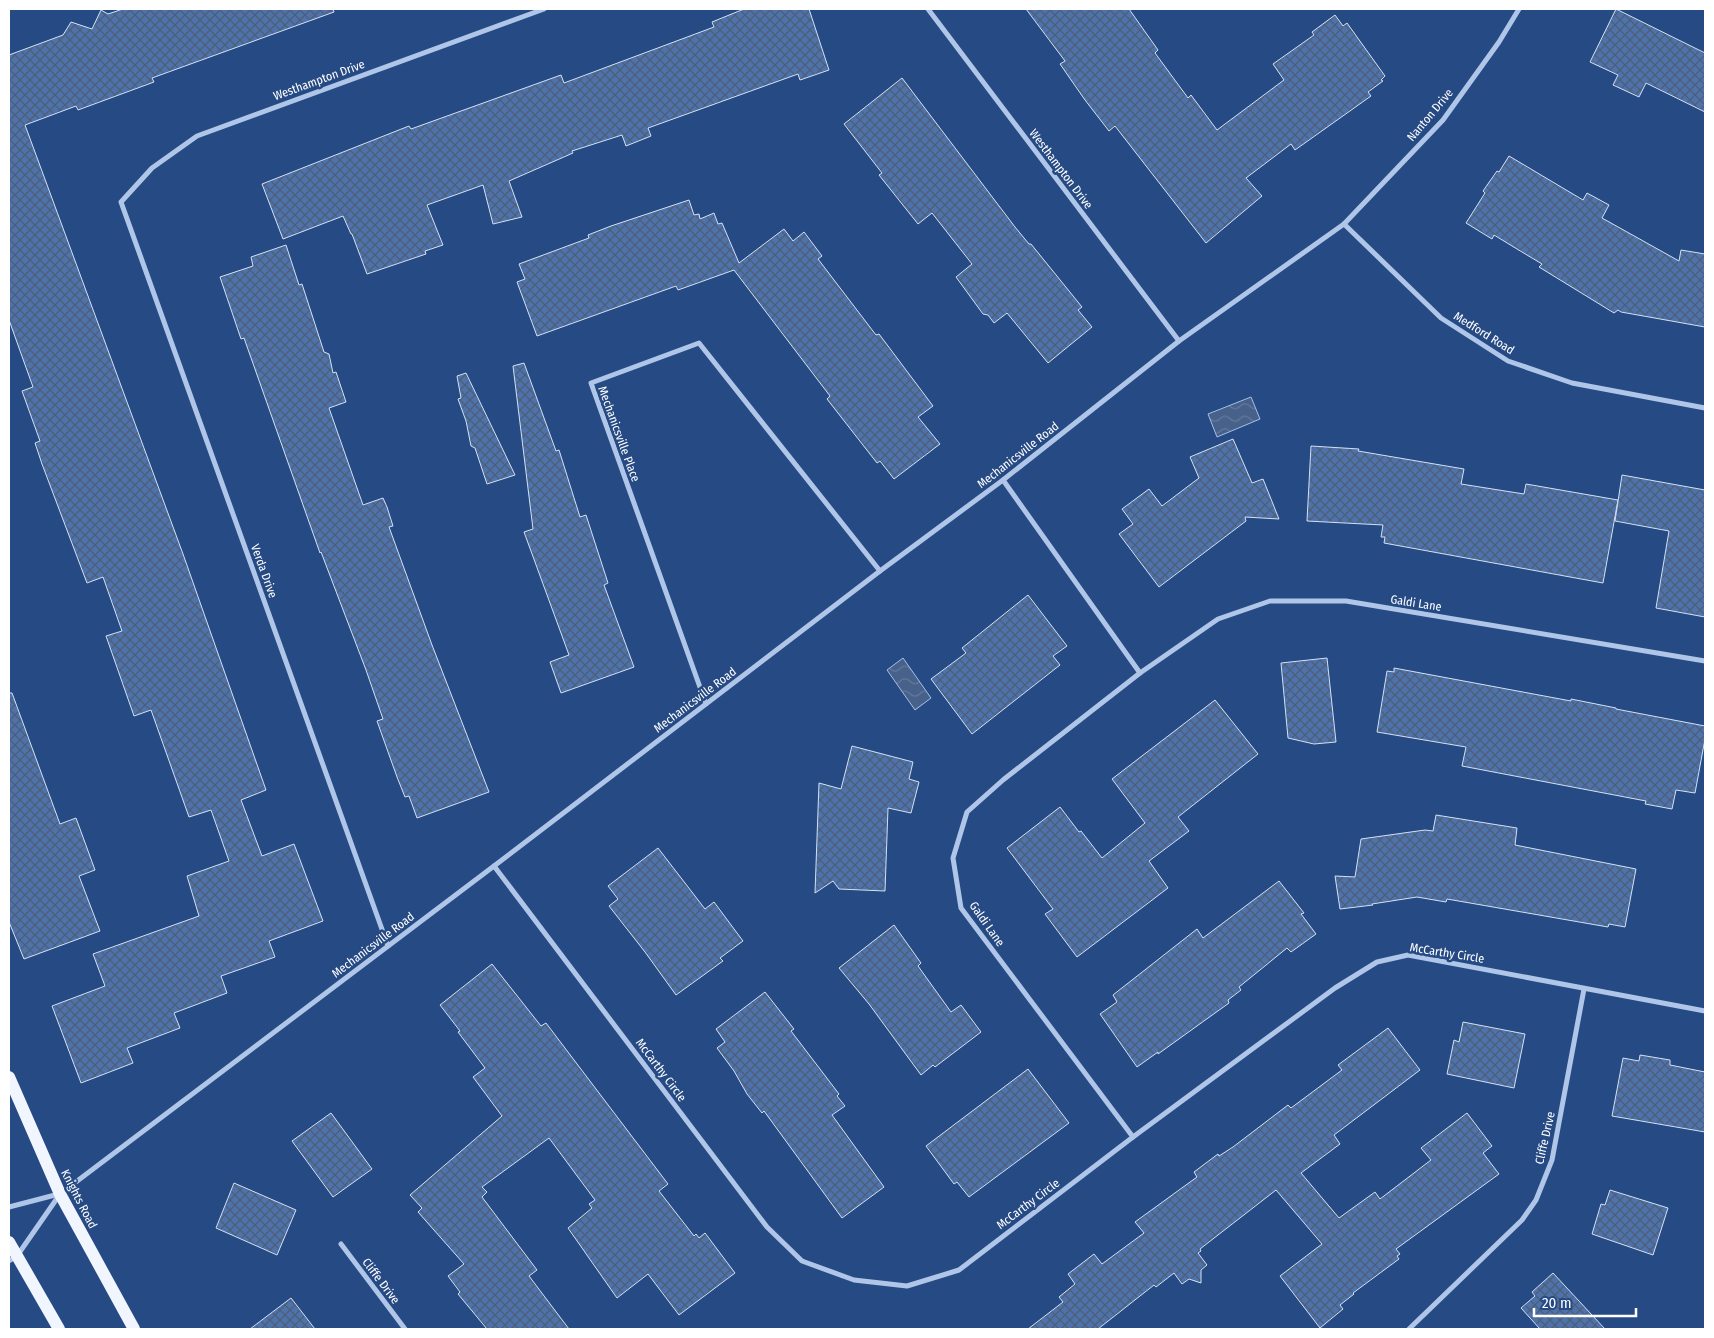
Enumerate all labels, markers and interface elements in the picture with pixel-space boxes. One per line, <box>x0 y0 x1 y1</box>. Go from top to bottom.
street label: Westhampton Drive <box>271 57 367 103</box>
street label: Nanton Drive <box>1404 86 1456 144</box>
street label: Westhampton Drive <box>1026 126 1096 212</box>
street label: Medford Road <box>1451 309 1517 357</box>
street label: Mechanicsville Place <box>595 384 643 484</box>
street label: Mechanicsville Road <box>974 419 1062 491</box>
street label: Verda Drive <box>248 542 280 600</box>
street label: Galdi Lane <box>1390 592 1443 614</box>
street label: Mechanicsville Road <box>651 664 739 736</box>
street label: Galdi Lane <box>967 899 1008 949</box>
street label: Mechanicsville Road <box>329 909 417 981</box>
street label: McCarthy Circle <box>1409 940 1485 966</box>
street label: McCarthy Circle <box>633 1036 689 1104</box>
street label: Cliffe Drive <box>1532 1110 1558 1166</box>
street label: Knights Road <box>58 1167 100 1231</box>
street label: McCarthy Circle <box>994 1176 1062 1232</box>
street label: Cliffe Drive <box>359 1255 403 1307</box>
scale bar <box>1534 1286 1636 1318</box>
text: 20 m <box>1542 1294 1572 1312</box>

